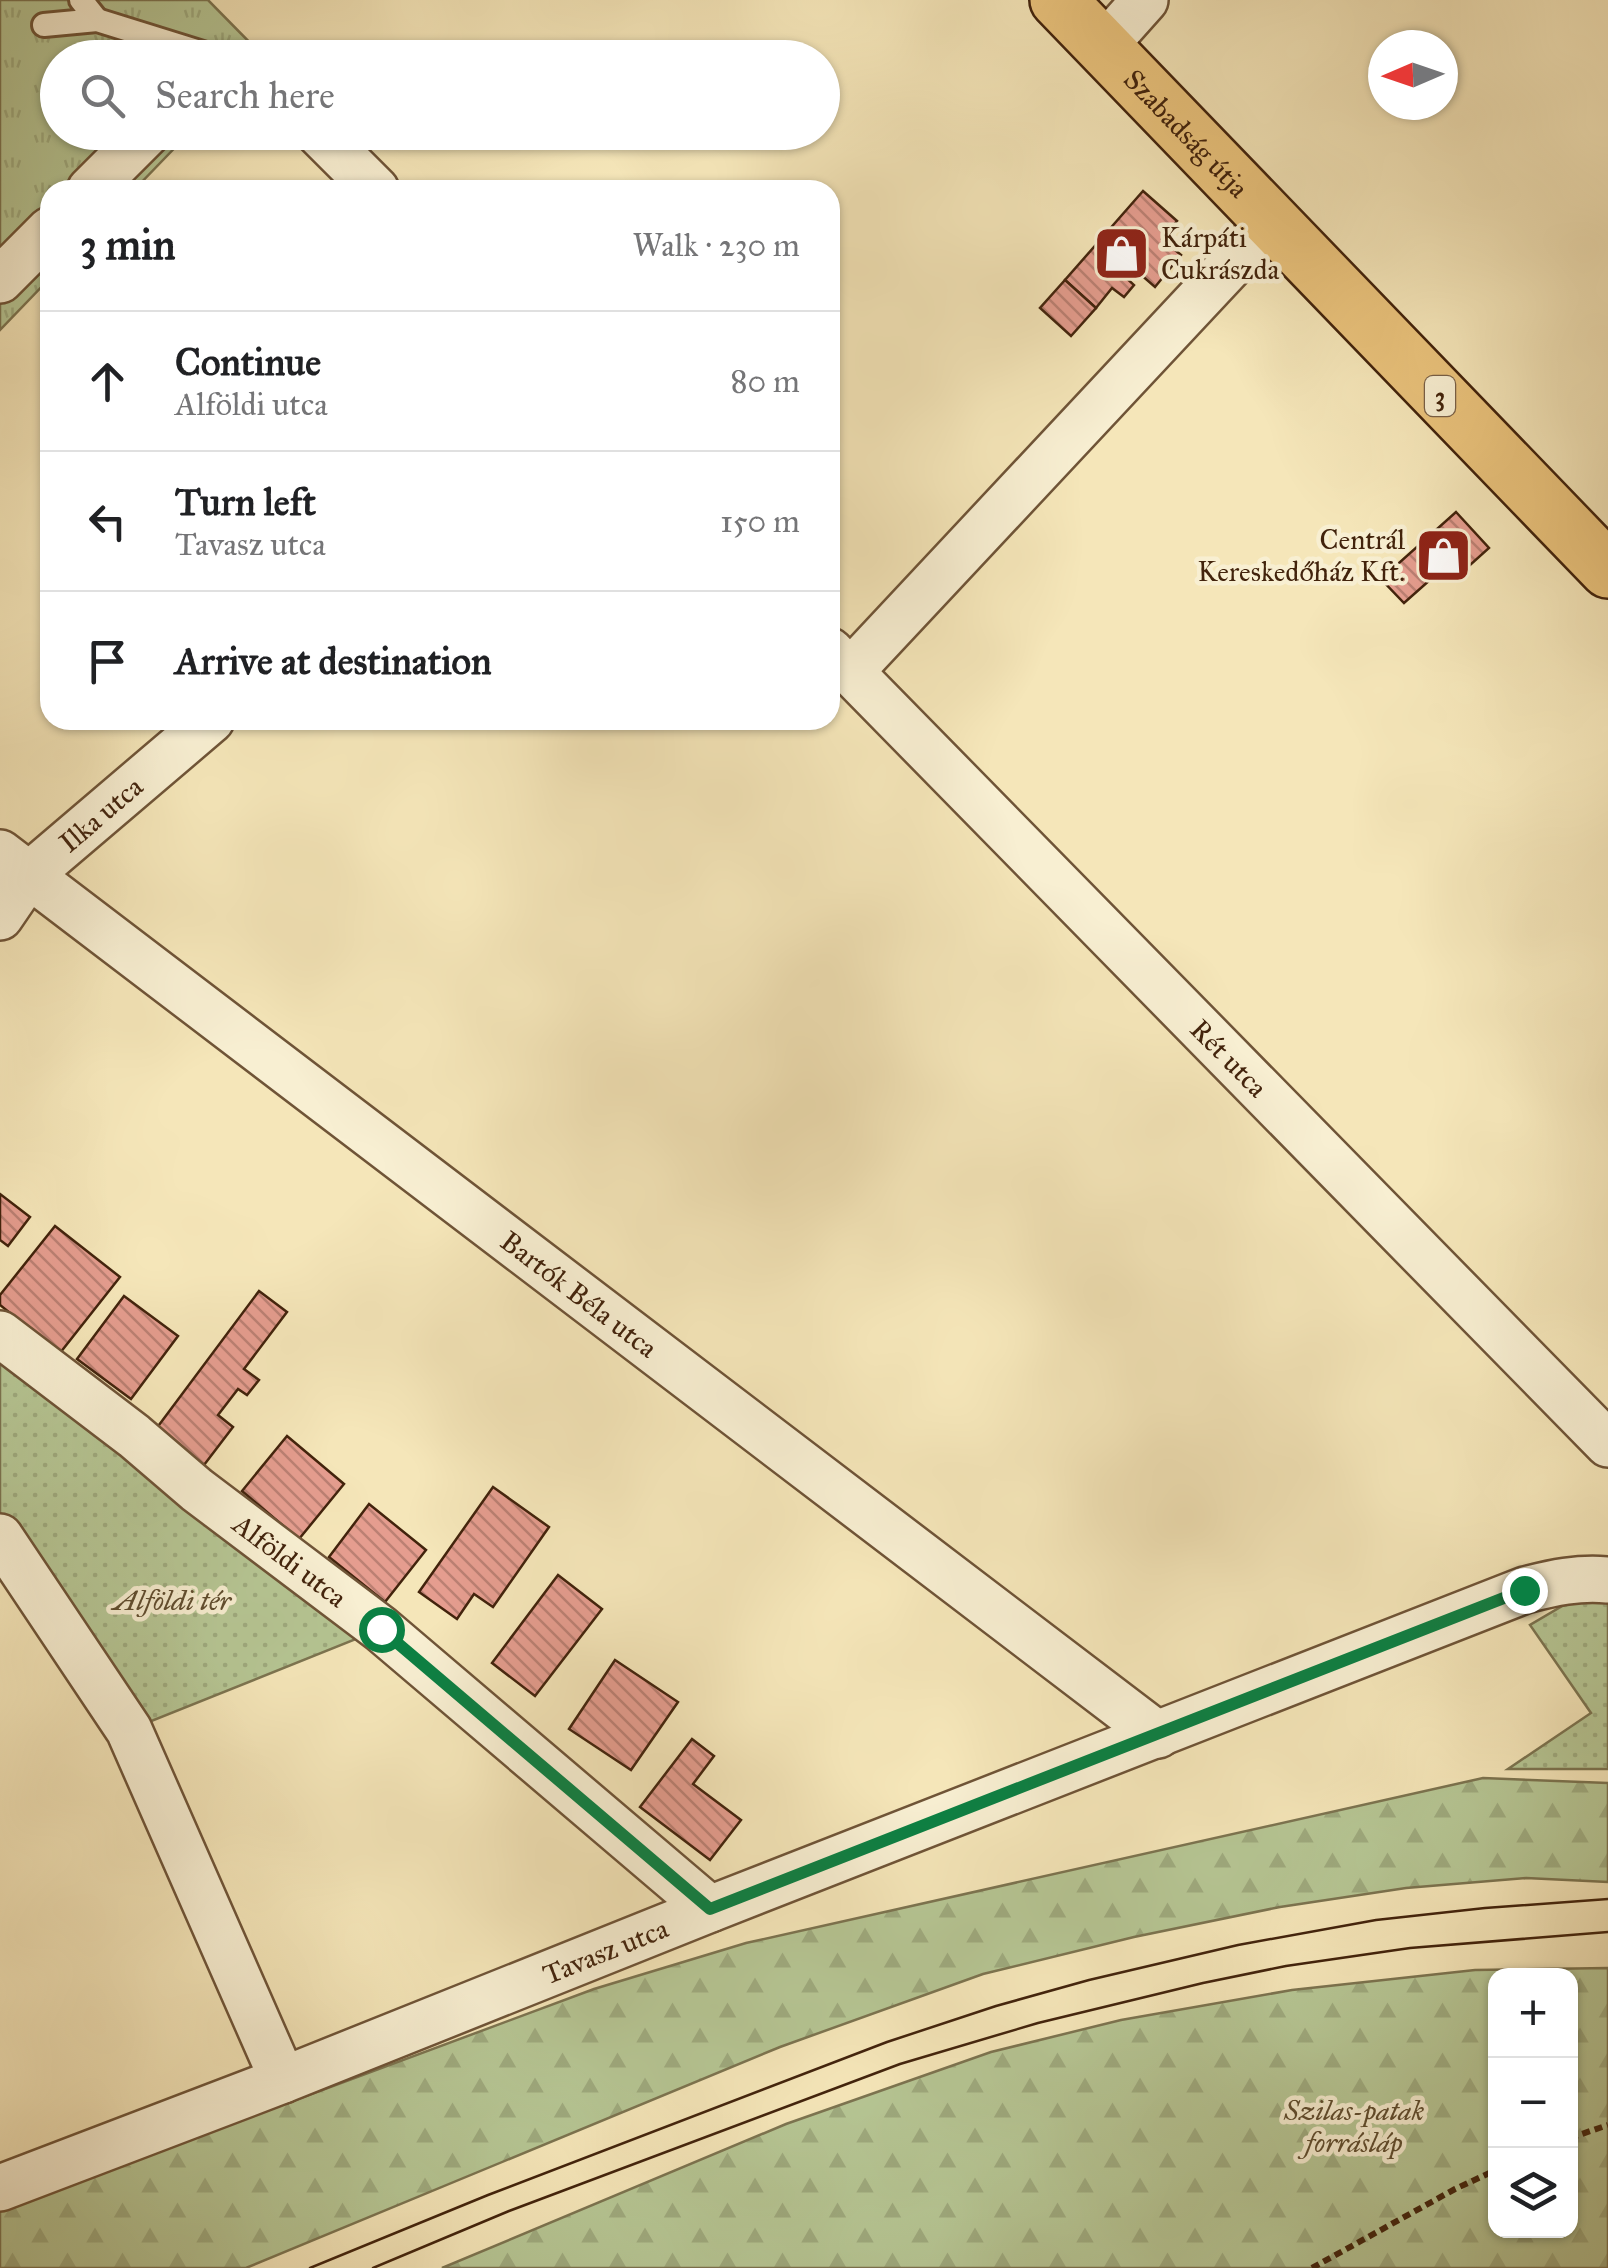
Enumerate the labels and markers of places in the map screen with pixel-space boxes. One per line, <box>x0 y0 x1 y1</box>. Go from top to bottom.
place label: Kárpáti Cukrászda <box>1161 220 1280 287</box>
shop icon: Kárpáti Cukrászda <box>1092 223 1152 283</box>
place label: Centrál Kereskedőház Kft. <box>1198 522 1405 589</box>
shop icon: Centrál Kereskedőház Kft. <box>1414 525 1474 585</box>

